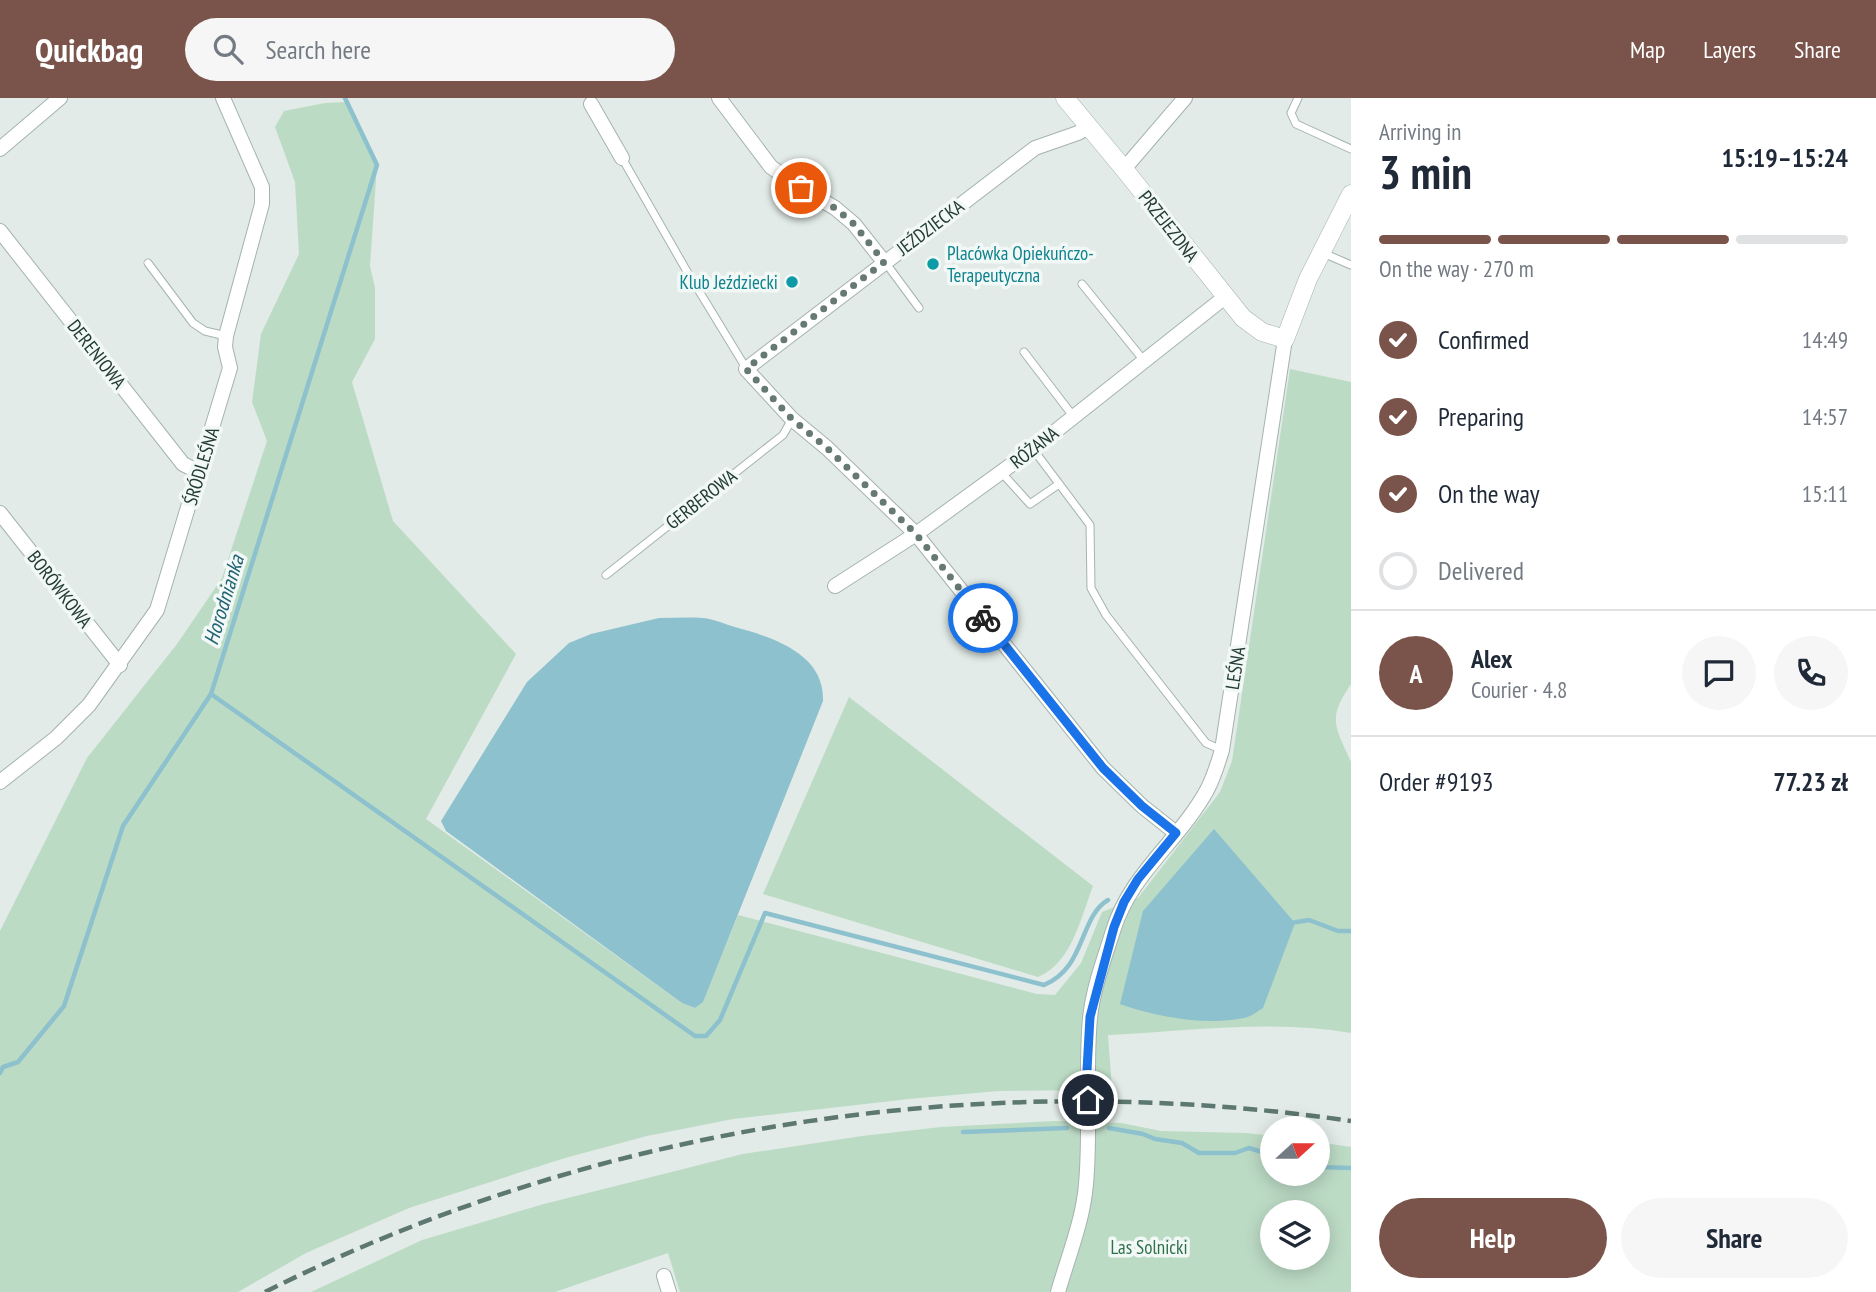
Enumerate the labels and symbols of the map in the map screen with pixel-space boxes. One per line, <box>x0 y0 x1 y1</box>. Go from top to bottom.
pin <box>771 158 831 218</box>
street label: PRZEJEZDNA <box>1134 185 1204 267</box>
street label: JEŹDZIECKA <box>891 194 968 261</box>
place label: Placówka Opiekuńczo- Terapeutyczna <box>947 241 1094 287</box>
marker: Placówka Opiekuńczo- Terapeutyczna <box>925 256 941 272</box>
place label: Klub Jeździecki <box>679 270 778 294</box>
marker: Klub Jeździecki <box>784 274 800 290</box>
street label: DERENIOWA <box>62 315 132 393</box>
street label: RÓŻANA <box>1005 421 1063 473</box>
street label: ŚRÓDLEŚNA <box>178 424 224 508</box>
street label: GERBEROWA <box>661 464 741 534</box>
street label: BORÓWKOWA <box>22 546 98 632</box>
water label: Horodnianka <box>197 550 250 648</box>
courier <box>948 583 1018 653</box>
street label: LEŚNA <box>1220 645 1250 691</box>
pin <box>1058 1070 1118 1130</box>
north arrow <box>1260 1116 1330 1186</box>
park label: Las Solnicki <box>1110 1235 1188 1259</box>

